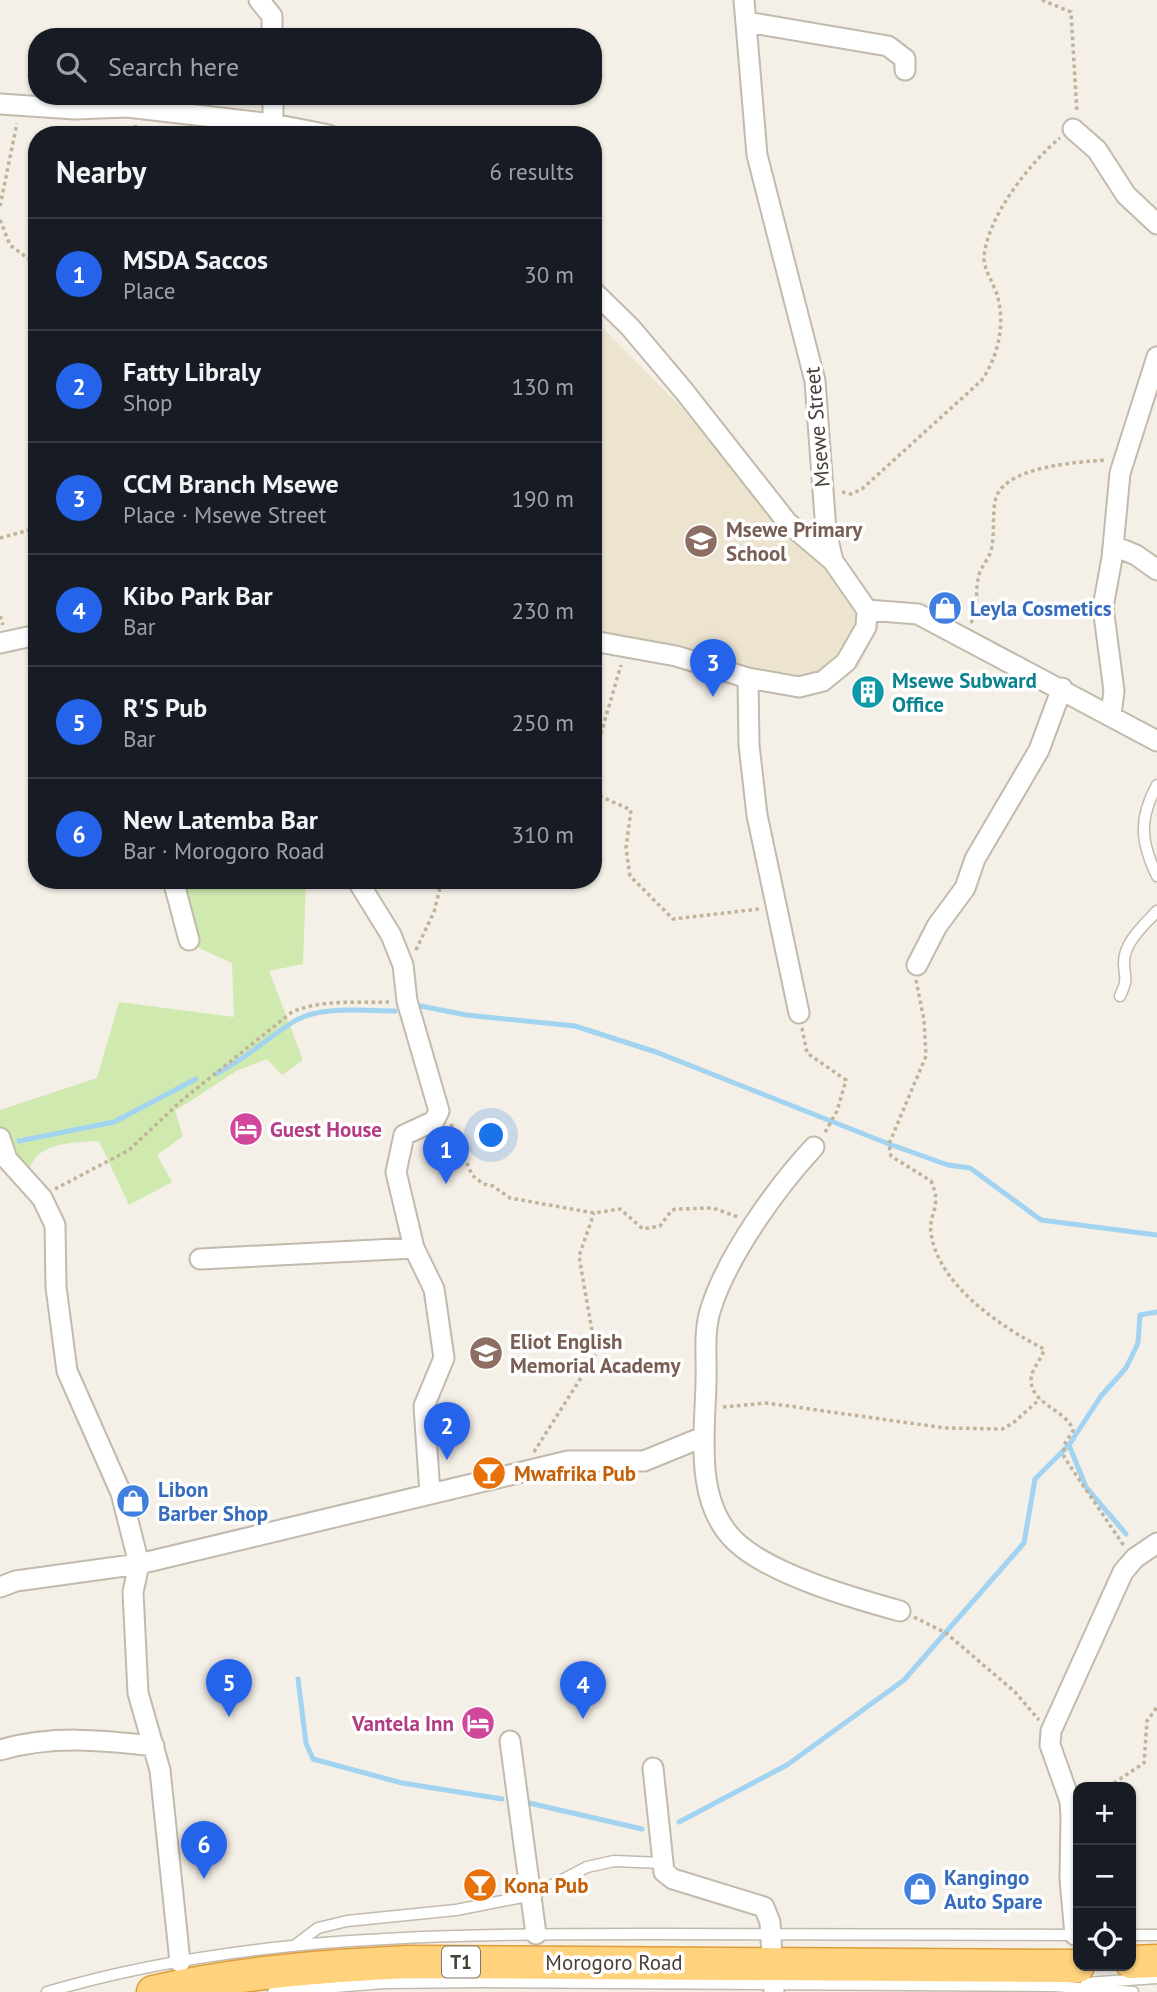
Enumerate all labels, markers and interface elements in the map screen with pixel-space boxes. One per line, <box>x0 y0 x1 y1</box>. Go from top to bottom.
search box <box>28 28 602 105</box>
icon: search <box>52 48 90 86</box>
text: Search here <box>108 50 239 83</box>
text: Nearby <box>56 152 146 191</box>
text: 6 results <box>490 157 574 186</box>
text: MSDA Saccos <box>123 243 268 276</box>
text: 1 <box>72 260 86 289</box>
text: 30 m <box>524 260 574 289</box>
text: Place <box>123 276 176 305</box>
text: Fatty Libraly <box>123 355 261 388</box>
street label: Msewe Street <box>798 366 836 488</box>
text: 2 <box>72 372 86 401</box>
text: 130 m <box>512 372 574 401</box>
text: Shop <box>123 388 173 417</box>
text: CCM Branch Msewe <box>123 467 339 500</box>
text: 3 <box>72 484 86 513</box>
text: 190 m <box>512 484 574 513</box>
text: Place · Msewe Street <box>123 500 326 529</box>
place label: Msewe Primary School <box>726 516 863 567</box>
school or university icon: Msewe Primary School <box>682 522 720 560</box>
text: Kibo Park Bar <box>123 579 273 612</box>
shop icon: Leyla Cosmetics <box>926 589 964 627</box>
place label: Leyla Cosmetics <box>970 595 1112 622</box>
text: 4 <box>72 596 86 625</box>
text: 230 m <box>512 596 574 625</box>
text: Bar <box>123 612 156 641</box>
pin: 3 <box>690 639 736 697</box>
place label: Msewe Subward Office <box>892 667 1037 718</box>
building icon: Msewe Subward Office <box>849 673 887 711</box>
text: R'S Pub <box>123 691 207 724</box>
text: 5 <box>72 708 86 737</box>
text: 250 m <box>512 708 574 737</box>
text: Bar <box>123 724 156 753</box>
text: New Latemba Bar <box>123 803 318 836</box>
text: 6 <box>72 820 86 849</box>
text: 310 m <box>512 820 574 849</box>
text: Bar · Morogoro Road <box>123 836 324 865</box>
hotel icon: Guest House <box>227 1110 265 1148</box>
place label: Guest House <box>270 1116 382 1143</box>
your location <box>474 1118 508 1152</box>
pin: 1 <box>423 1126 469 1184</box>
place label: Eliot English Memorial Academy <box>510 1328 681 1379</box>
school or university icon: Eliot English Memorial Academy <box>467 1334 505 1372</box>
pin: 2 <box>424 1402 470 1460</box>
bar icon: Mwafrika Pub <box>470 1454 508 1492</box>
place label: Mwafrika Pub <box>514 1460 636 1487</box>
place label: Libon Barber Shop <box>158 1476 268 1527</box>
shop icon: Libon Barber Shop <box>114 1482 152 1520</box>
pin: 5 <box>206 1659 252 1717</box>
pin: 4 <box>560 1661 606 1719</box>
hotel icon: Vantela Inn <box>459 1704 497 1742</box>
place label: Vantela Inn <box>351 1710 454 1737</box>
map controls <box>1073 1782 1136 1971</box>
button: + <box>1073 1782 1136 1845</box>
pin: 6 <box>181 1821 227 1879</box>
button: − <box>1073 1845 1136 1908</box>
place label: Kangingo Auto Spare <box>944 1864 1043 1915</box>
bar icon: Kona Pub <box>461 1866 499 1904</box>
shop icon: Kangingo Auto Spare <box>901 1870 939 1908</box>
place label: Kona Pub <box>504 1872 588 1899</box>
button: locate <box>1073 1908 1136 1971</box>
road number: T1 <box>442 1946 480 1978</box>
street label: Morogoro Road <box>545 1949 683 1976</box>

